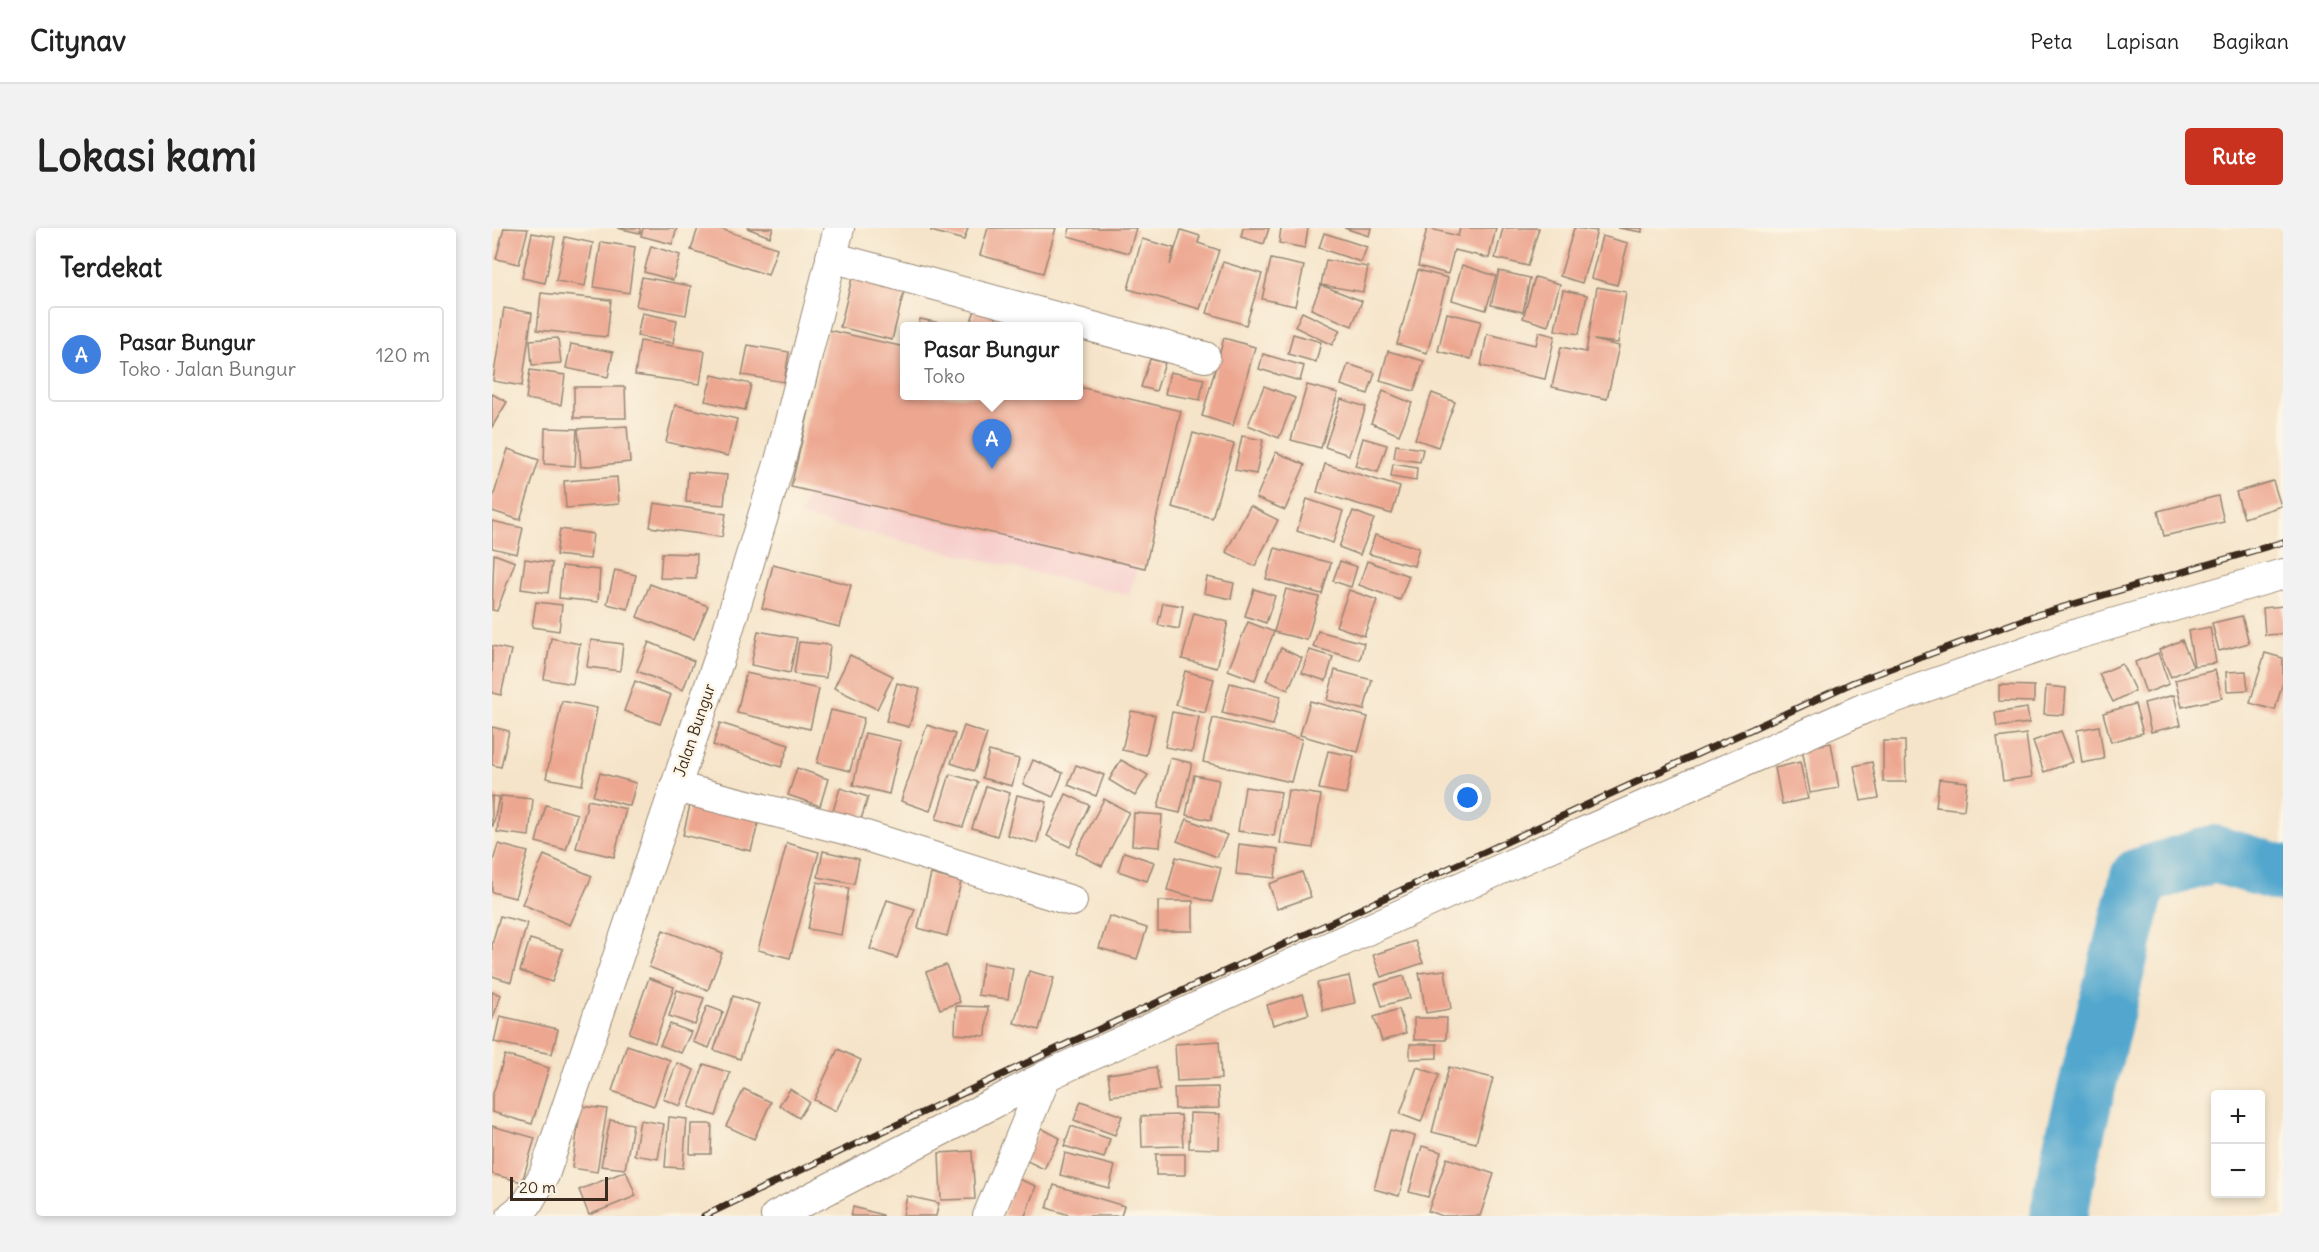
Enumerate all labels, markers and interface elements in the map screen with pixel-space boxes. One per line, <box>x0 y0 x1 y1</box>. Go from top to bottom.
text: Citynav <box>30 23 126 59</box>
text: Peta <box>2030 28 2073 55</box>
text: Lapisan <box>2106 28 2179 55</box>
text: Bagikan <box>2212 28 2289 55</box>
button: Rute <box>2185 128 2283 185</box>
text: Lokasi kami <box>36 130 257 182</box>
text: Terdekat <box>60 251 162 284</box>
popup <box>900 322 1083 400</box>
text: Pasar Bungur <box>119 328 255 356</box>
text: Pasar Bungur <box>923 335 1060 363</box>
text: A <box>75 342 88 367</box>
text: 120 m <box>376 342 430 367</box>
text: Toko · Jalan Bungur <box>119 356 296 381</box>
text: Toko <box>923 363 965 388</box>
pin: A <box>972 420 1012 469</box>
street label: Jalan Bungur <box>669 680 719 779</box>
your location <box>1453 783 1482 812</box>
map controls <box>2211 1090 2265 1198</box>
button: + <box>2211 1090 2265 1144</box>
button: − <box>2211 1144 2265 1198</box>
scale bar <box>510 1174 608 1202</box>
text: 20 m <box>519 1177 556 1197</box>

